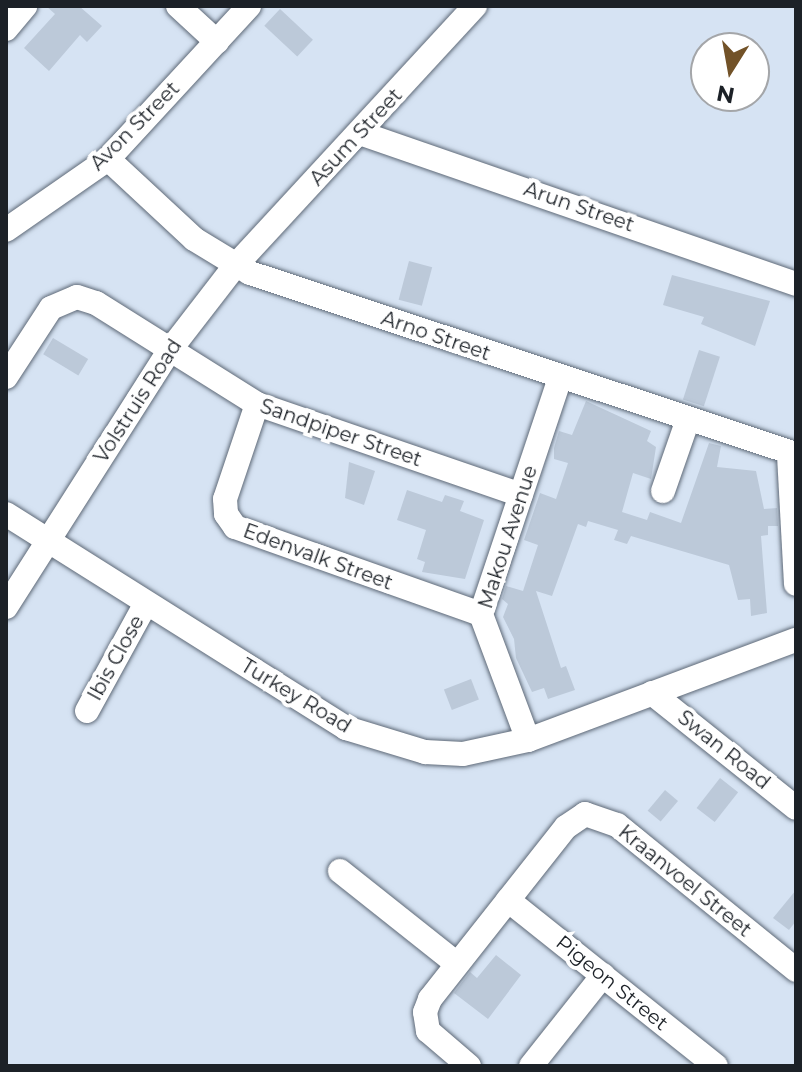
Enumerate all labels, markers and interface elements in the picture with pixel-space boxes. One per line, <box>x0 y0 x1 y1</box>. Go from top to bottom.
north arrow <box>690 32 770 112</box>
street label: Avon Street <box>85 76 185 176</box>
text: N <box>714 79 737 109</box>
street label: Asum Street <box>305 83 407 191</box>
street label: Arun Street <box>521 177 637 237</box>
street label: Arno Street <box>378 306 494 366</box>
street label: Volstruis Road <box>89 335 187 467</box>
street label: Sandpiper Street <box>257 394 425 472</box>
street label: Makou Avenue <box>474 462 542 612</box>
street label: Edenvalk Street <box>240 519 396 595</box>
street label: Ibis Close <box>83 611 149 705</box>
street label: Turkey Road <box>237 654 355 738</box>
street label: Swan Road <box>673 705 775 795</box>
street label: Kraanvoel Street <box>614 820 756 942</box>
street label: Pigeon Street <box>551 930 673 1036</box>

